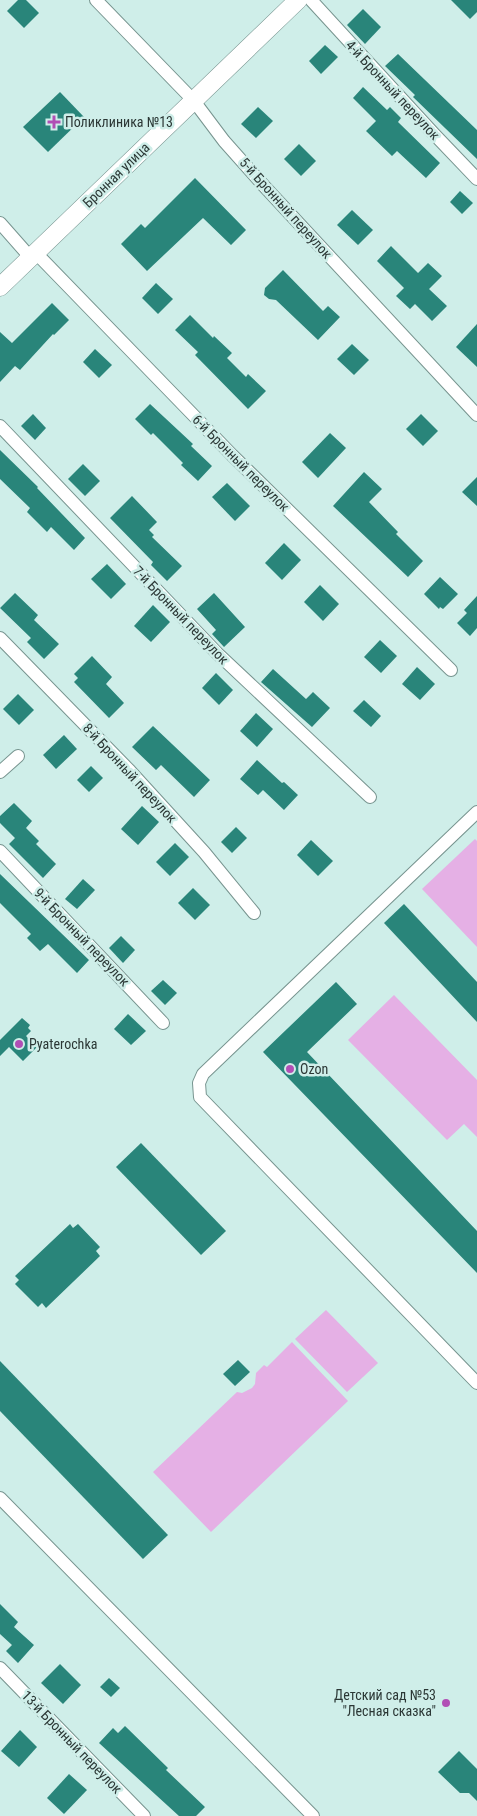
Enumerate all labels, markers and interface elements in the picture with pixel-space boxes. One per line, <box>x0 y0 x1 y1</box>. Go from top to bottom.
street label: 4-й Бронный переулок <box>343 37 443 143</box>
place label: Поликлиника №13 <box>65 114 173 130</box>
marker: Поликлиника №13 <box>47 115 61 129</box>
street label: Бронная улица <box>79 139 153 211</box>
street label: 5-й Бронный переулок <box>237 154 336 262</box>
street label: 6-й Бронный переулок <box>189 411 293 515</box>
street label: 7-й Бронный переулок <box>130 563 232 668</box>
street label: 8-й Бронный переулок <box>80 720 180 826</box>
street label: 9-й Бронный переулок <box>31 885 133 990</box>
place label: Pyaterochka <box>29 1036 97 1052</box>
marker: Pyaterochka <box>13 1038 25 1050</box>
place label: Ozon <box>300 1061 328 1077</box>
marker: Ozon <box>284 1063 296 1075</box>
street label: 13-й Бронный переулок <box>19 1687 125 1797</box>
place label: Детский сад №53 "Лесная сказка" <box>334 1687 436 1719</box>
marker: Детский сад №53 "Лесная сказка" <box>440 1697 452 1709</box>

